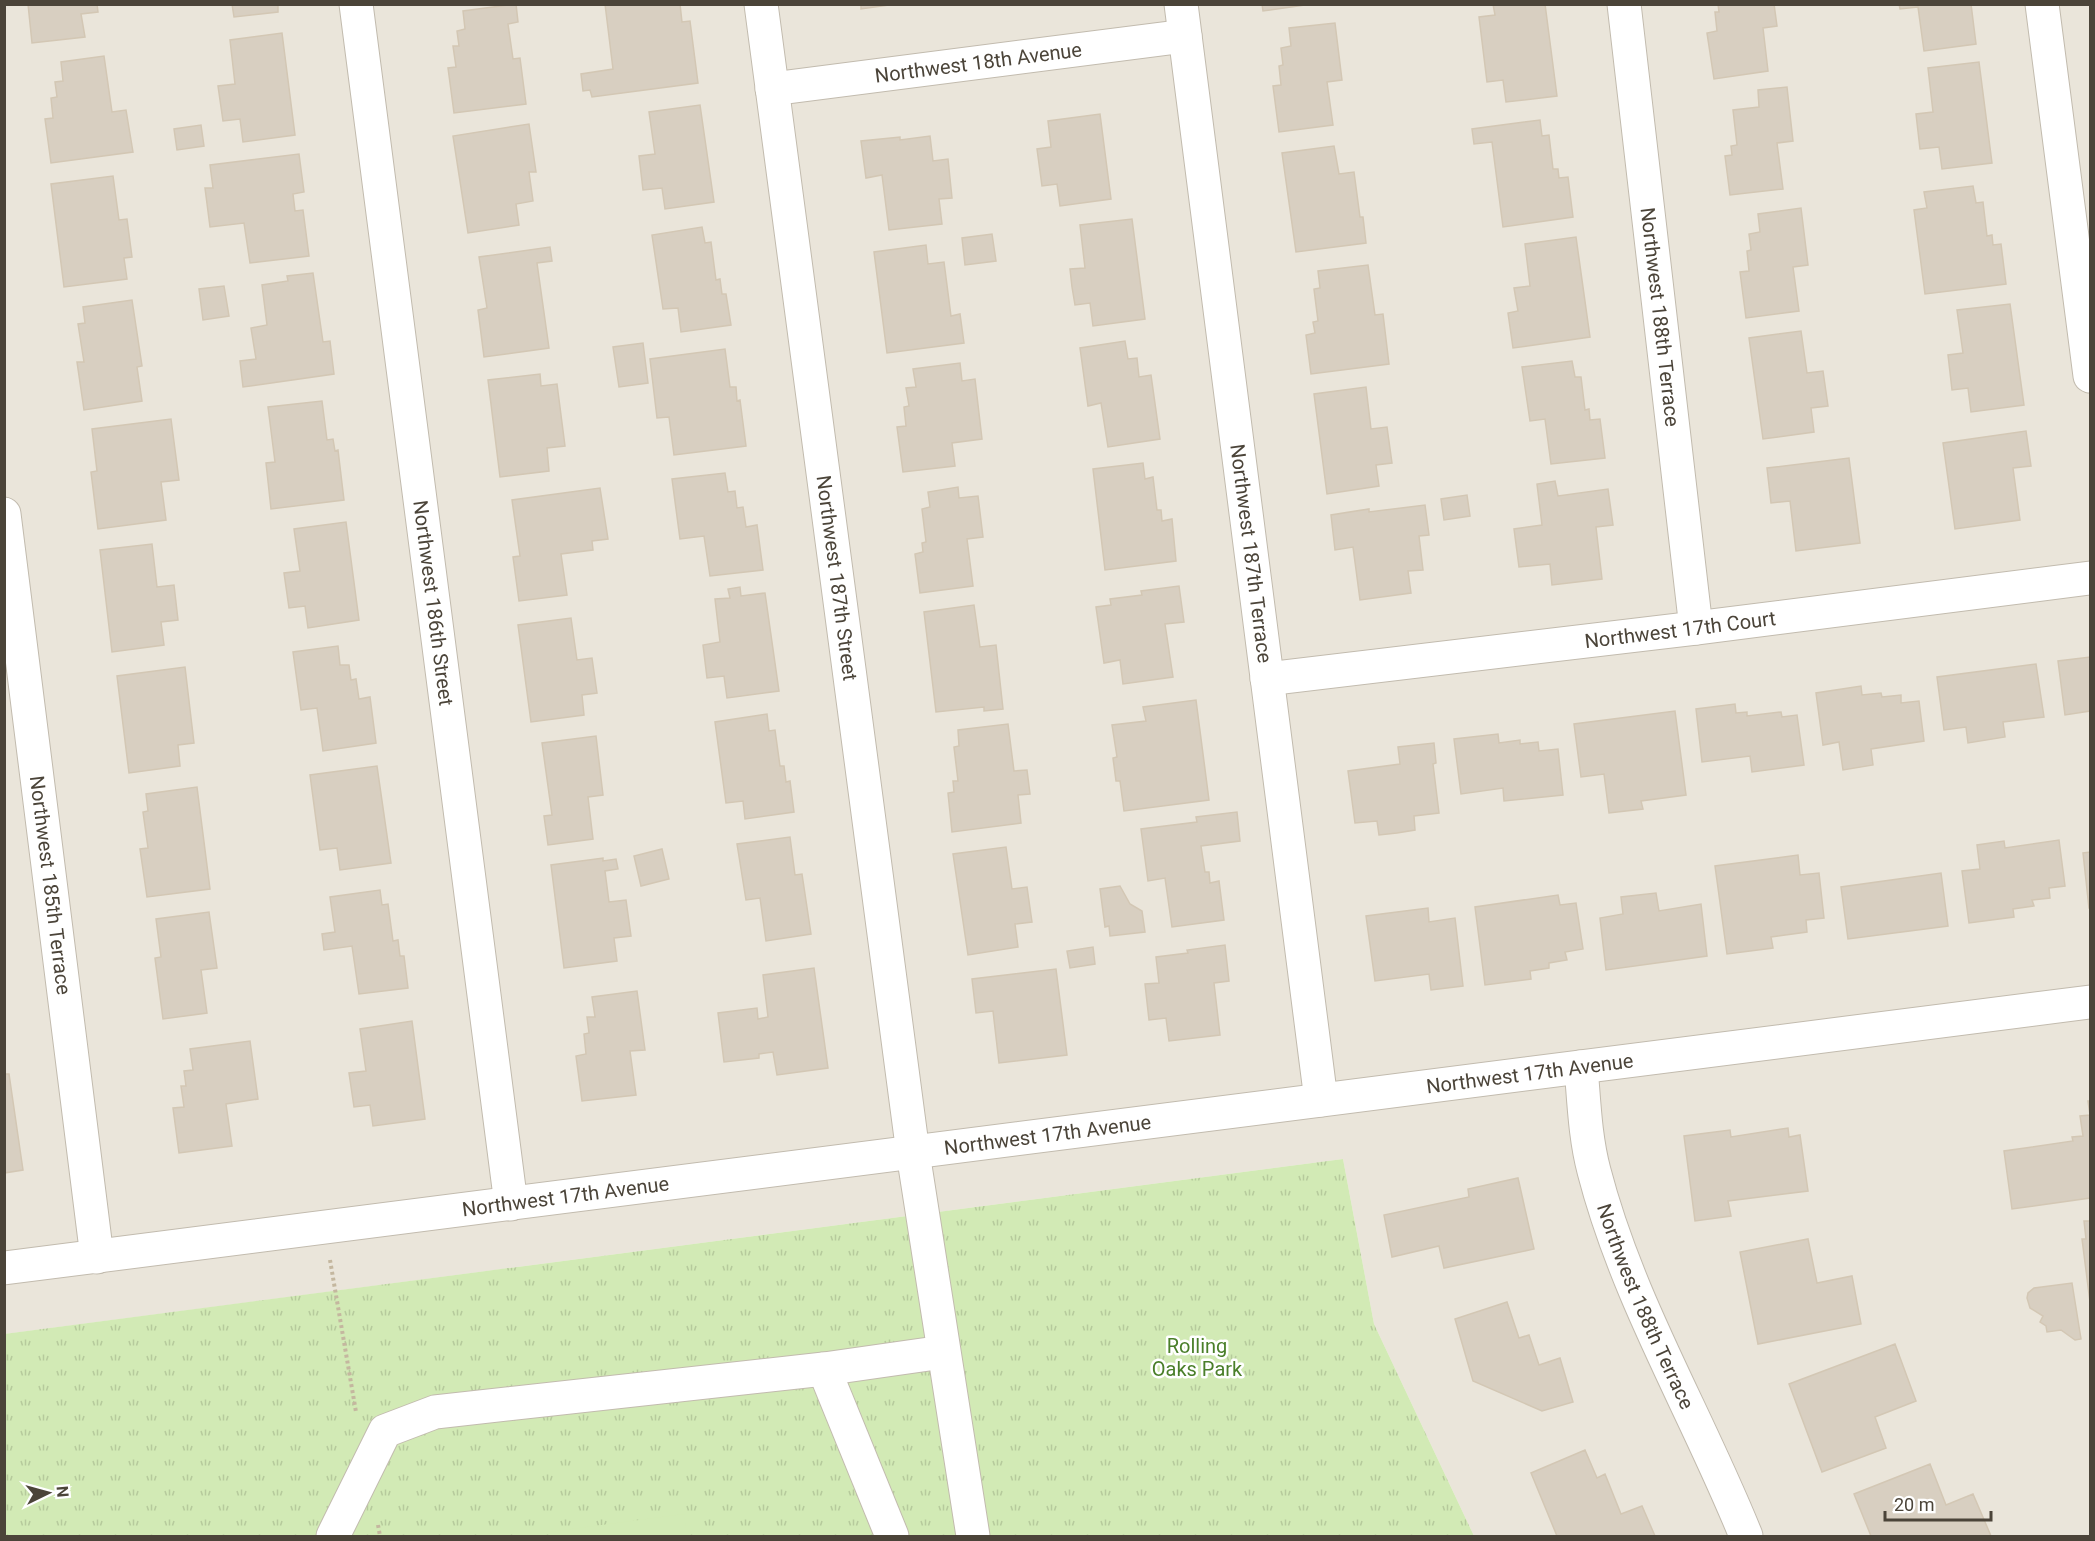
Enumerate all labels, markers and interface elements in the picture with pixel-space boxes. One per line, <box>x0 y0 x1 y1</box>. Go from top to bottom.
street label: Northwest 18th Avenue <box>873 37 1083 88</box>
street label: Northwest 188th Terrace <box>1636 206 1685 428</box>
street label: Northwest 187th Terrace <box>1225 443 1277 664</box>
street label: Northwest 187th Street <box>811 474 862 682</box>
street label: Northwest 186th Street <box>408 499 459 707</box>
street label: Northwest 17th Court <box>1583 606 1777 653</box>
street label: Northwest 185th Terrace <box>25 774 76 996</box>
street label: Northwest 17th Avenue <box>1425 1048 1635 1099</box>
street label: Northwest 17th Avenue <box>943 1110 1152 1160</box>
street label: Northwest 17th Avenue <box>461 1171 670 1221</box>
street label: Northwest 188th Terrace <box>1592 1201 1699 1413</box>
park label: Rolling Oaks Park <box>1152 1334 1243 1381</box>
north arrow <box>18 1463 78 1523</box>
scale bar <box>1885 1484 1992 1522</box>
text: N <box>52 1485 72 1498</box>
text: 20 m <box>1894 1494 1934 1515</box>

